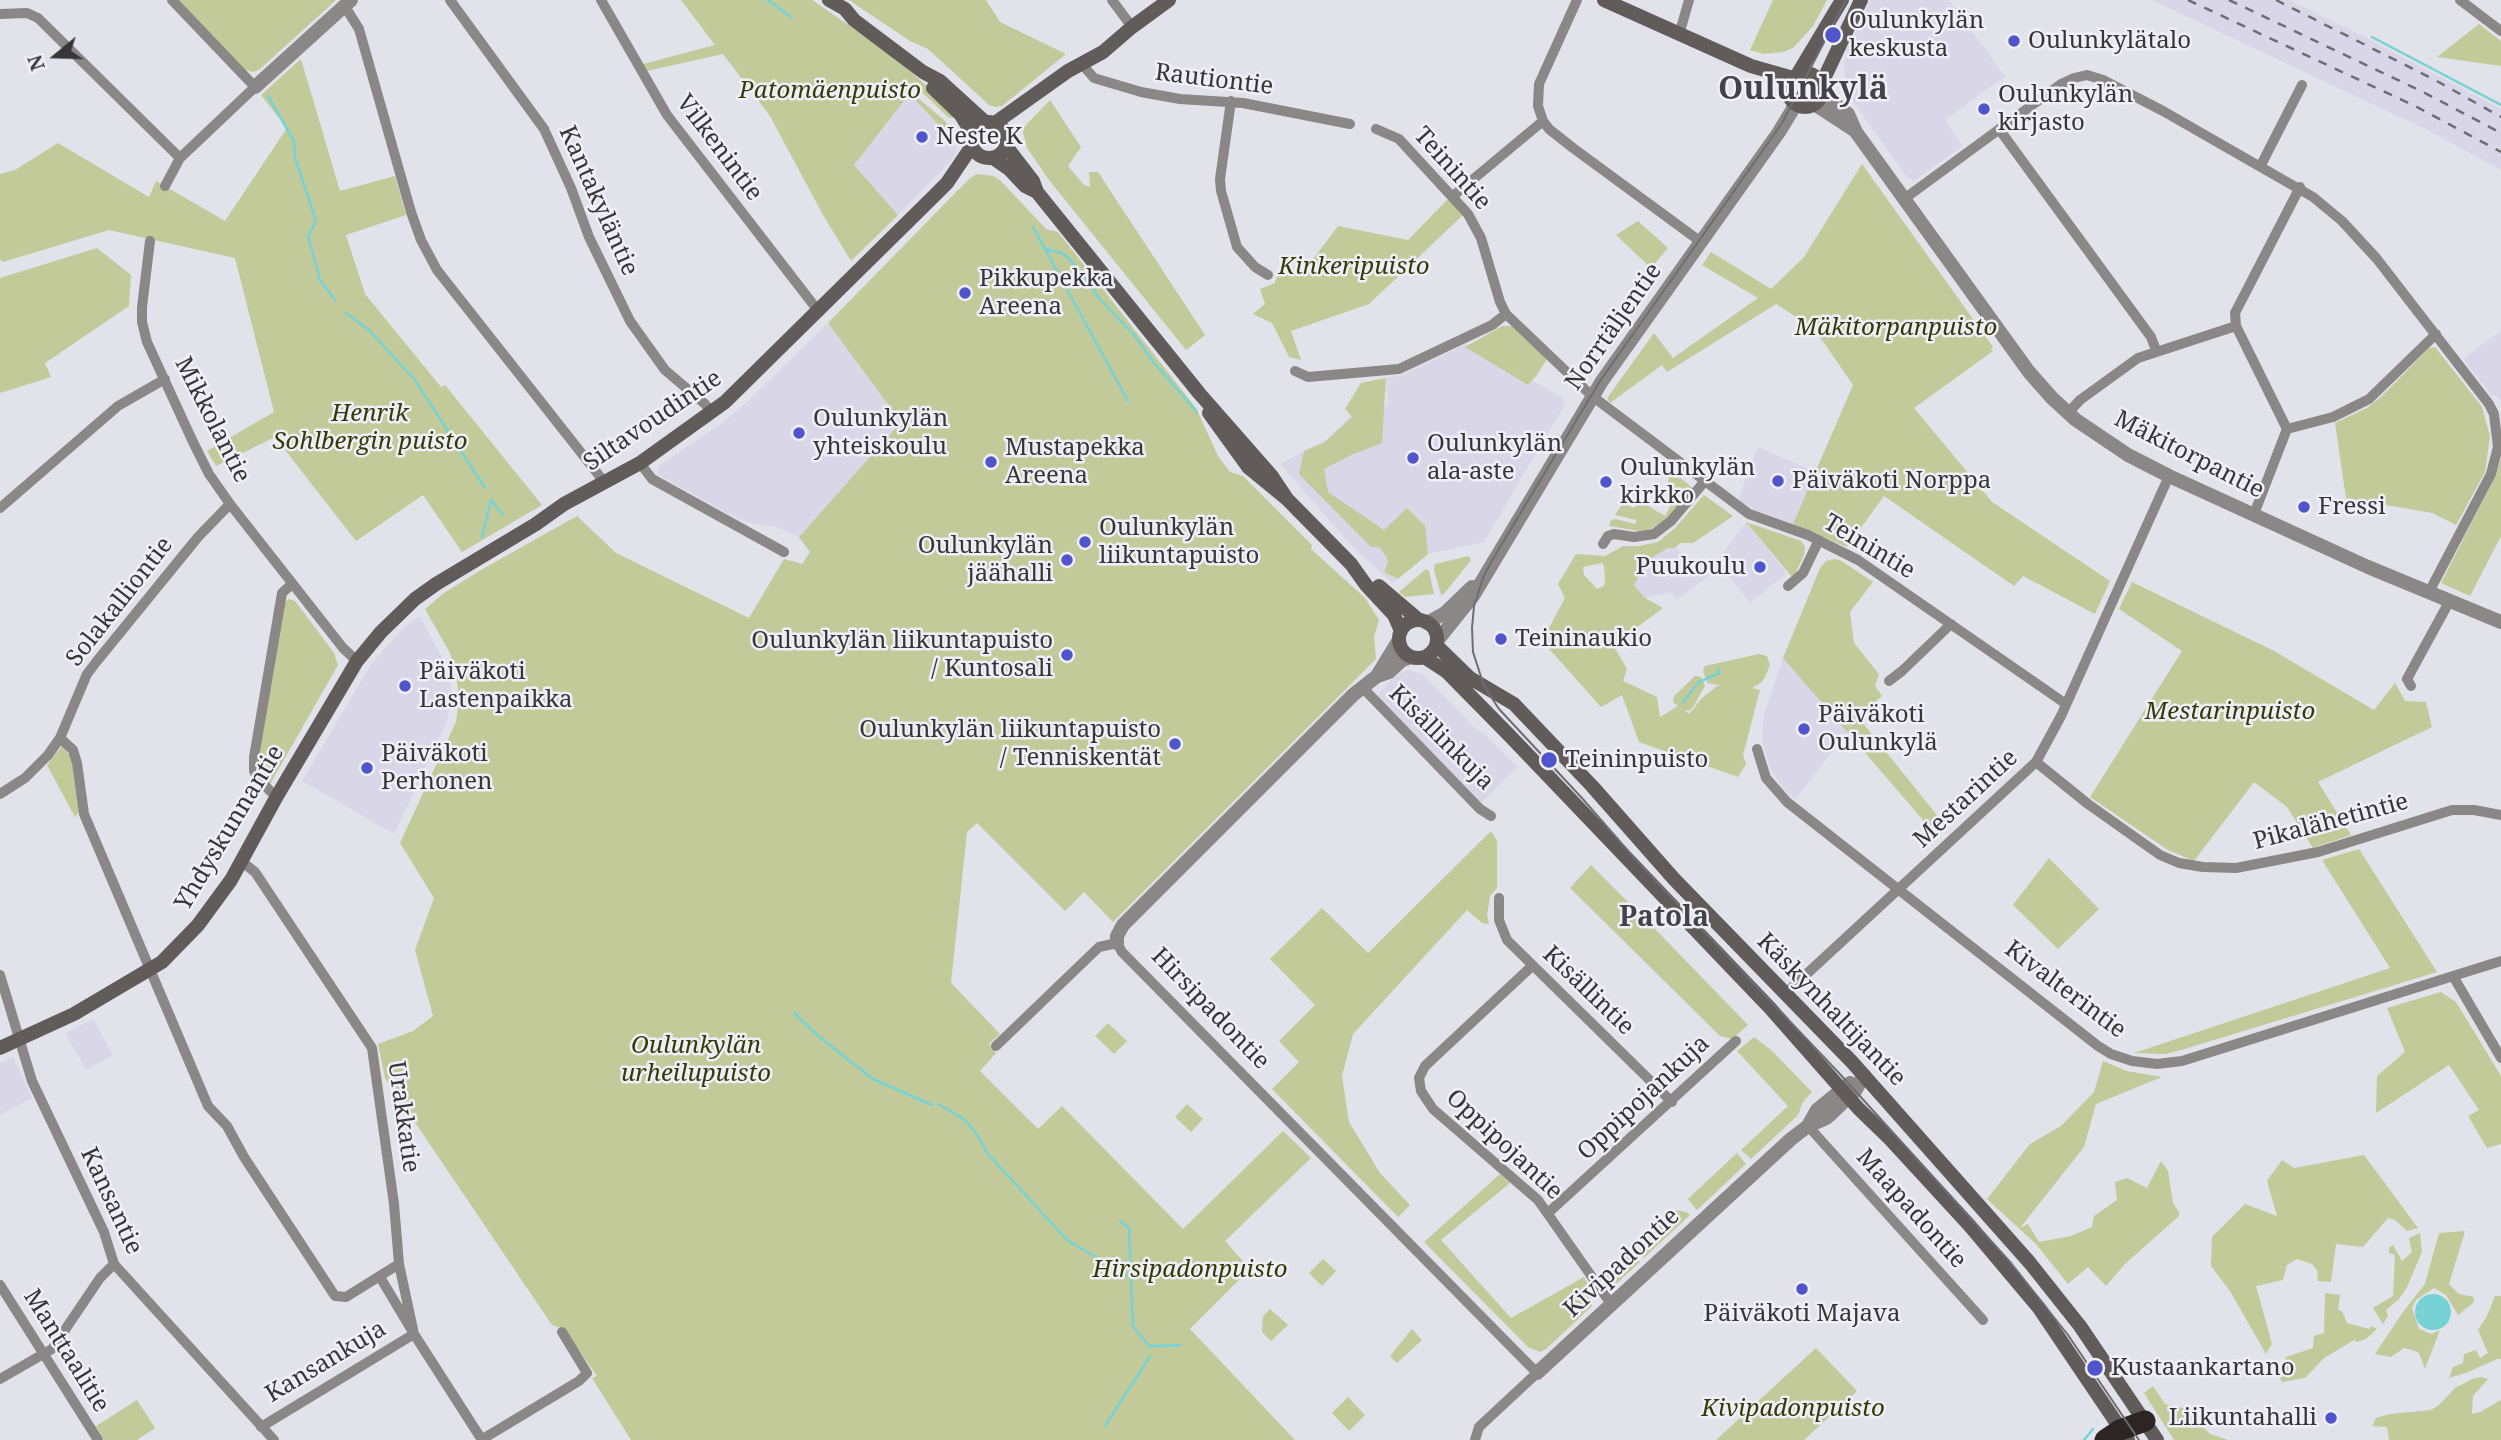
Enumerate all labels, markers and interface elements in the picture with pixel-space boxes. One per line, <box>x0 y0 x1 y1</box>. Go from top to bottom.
place label: Oulunkylän keskusta <box>1849 7 1984 63</box>
north arrow <box>21 21 91 91</box>
marker: Oulunkylän keskusta <box>1823 25 1843 45</box>
place label: Oulunkylätalo <box>2028 27 2191 55</box>
marker: Oulunkylätalo <box>2006 33 2022 49</box>
text: N <box>21 52 51 74</box>
street label: Rautiontie <box>1153 58 1275 102</box>
district label: Oulunkylä <box>1718 71 1888 109</box>
park label: Patomäenpuisto <box>739 77 921 105</box>
place label: Oulunkylän kirjasto <box>1998 81 2133 137</box>
street label: Vilkenintie <box>670 89 768 207</box>
marker: Oulunkylän kirjasto <box>1976 101 1992 117</box>
street label: Kantakyläntie <box>552 122 644 280</box>
street label: Teinintie <box>1407 122 1497 216</box>
place label: Neste K <box>936 123 1022 151</box>
marker: Neste K <box>914 129 930 145</box>
park label: Kinkeripuisto <box>1278 253 1430 281</box>
street label: Norrtäljentie <box>1560 258 1668 396</box>
place label: Pikkupekka Areena <box>979 265 1114 321</box>
marker: Pikkupekka Areena <box>957 285 973 301</box>
park label: Mäkitorpanpuisto <box>1795 314 1997 342</box>
street label: Mikkolantie <box>168 352 256 488</box>
street label: Siltavoudintie <box>579 364 727 478</box>
park label: Henrik Sohlbergin puisto <box>272 400 468 456</box>
place label: Oulunkylän yhteiskoulu <box>813 405 948 461</box>
street label: Mäkitorpantie <box>2109 405 2269 505</box>
marker: Oulunkylän yhteiskoulu <box>791 425 807 441</box>
place label: Oulunkylän ala-aste <box>1427 430 1562 486</box>
place label: Mustapekka Areena <box>1005 434 1145 490</box>
marker: Oulunkylän ala-aste <box>1405 450 1421 466</box>
marker: Mustapekka Areena <box>983 454 999 470</box>
place label: Oulunkylän kirkko <box>1620 454 1755 510</box>
place label: Päiväkoti Norppa <box>1792 467 1991 495</box>
marker: Päiväkoti Norppa <box>1770 473 1786 489</box>
marker: Oulunkylän kirkko <box>1598 474 1614 490</box>
place label: Fressi <box>2318 493 2386 521</box>
marker: Fressi <box>2296 499 2312 515</box>
street label: Teinintie <box>1818 508 1920 586</box>
place label: Oulunkylän liikuntapuisto <box>1099 514 1259 570</box>
street label: Solakalliontie <box>61 532 179 672</box>
place label: Oulunkylän jäähalli <box>918 532 1053 588</box>
marker: Oulunkylän liikuntapuisto <box>1077 534 1093 550</box>
marker: Oulunkylän jäähalli <box>1059 552 1075 568</box>
place label: Puukoulu <box>1636 553 1746 581</box>
marker: Puukoulu <box>1752 559 1768 575</box>
place label: Teininaukio <box>1515 625 1652 653</box>
place label: Oulunkylän liikuntapuisto / Kuntosali <box>751 627 1053 683</box>
marker: Teininaukio <box>1493 631 1509 647</box>
marker: Oulunkylän liikuntapuisto / Kuntosali <box>1059 647 1075 663</box>
place label: Päiväkoti Lastenpaikka <box>419 658 573 714</box>
marker: Päiväkoti Lastenpaikka <box>397 678 413 694</box>
street label: Kisällinkuja <box>1382 679 1500 797</box>
park label: Mestarinpuisto <box>2145 698 2315 726</box>
place label: Päiväkoti Oulunkylä <box>1818 701 1938 757</box>
place label: Oulunkylän liikuntapuisto / Tenniskentät <box>859 716 1161 772</box>
marker: Päiväkoti Oulunkylä <box>1796 721 1812 737</box>
marker: Oulunkylän liikuntapuisto / Tenniskentät <box>1167 736 1183 752</box>
street label: Yhdyskunnantie <box>169 740 291 916</box>
place label: Päiväkoti Perhonen <box>381 740 493 796</box>
street label: Mestarintie <box>1908 744 2024 854</box>
place label: Teininpuisto <box>1565 746 1708 774</box>
marker: Teininpuisto <box>1539 750 1559 770</box>
marker: Päiväkoti Perhonen <box>359 760 375 776</box>
street label: Pikalähetintie <box>2250 787 2412 857</box>
district label: Patola <box>1619 901 1709 935</box>
street label: Käskynhaltijantie <box>1751 927 1911 1093</box>
street label: Kivalterintie <box>1999 935 2131 1045</box>
street label: Kisällintie <box>1536 940 1640 1042</box>
street label: Hirsipadontie <box>1145 942 1275 1076</box>
street label: Oppipojankuja <box>1572 1030 1716 1166</box>
park label: Oulunkylän urheilupuisto <box>621 1032 771 1088</box>
street label: Urakkatie <box>381 1059 425 1175</box>
street label: Oppipojantie <box>1440 1084 1568 1206</box>
street label: Kansantie <box>74 1143 148 1259</box>
street label: Maapadontie <box>1850 1143 1972 1275</box>
street label: Kivipadontie <box>1558 1202 1686 1324</box>
park label: Hirsipadonpuisto <box>1092 1256 1288 1284</box>
marker: Päiväkoti Majava <box>1794 1281 1810 1297</box>
street label: Manttaalitie <box>17 1284 115 1418</box>
place label: Päiväkoti Majava <box>1703 1300 1901 1328</box>
street label: Kansankuja <box>260 1315 392 1409</box>
place label: Kustaankartano <box>2111 1354 2294 1382</box>
marker: Kustaankartano <box>2085 1358 2105 1378</box>
park label: Kivipadonpuisto <box>1701 1395 1885 1423</box>
place label: Liikuntahalli <box>2169 1404 2317 1432</box>
marker: Liikuntahalli <box>2323 1410 2339 1426</box>

